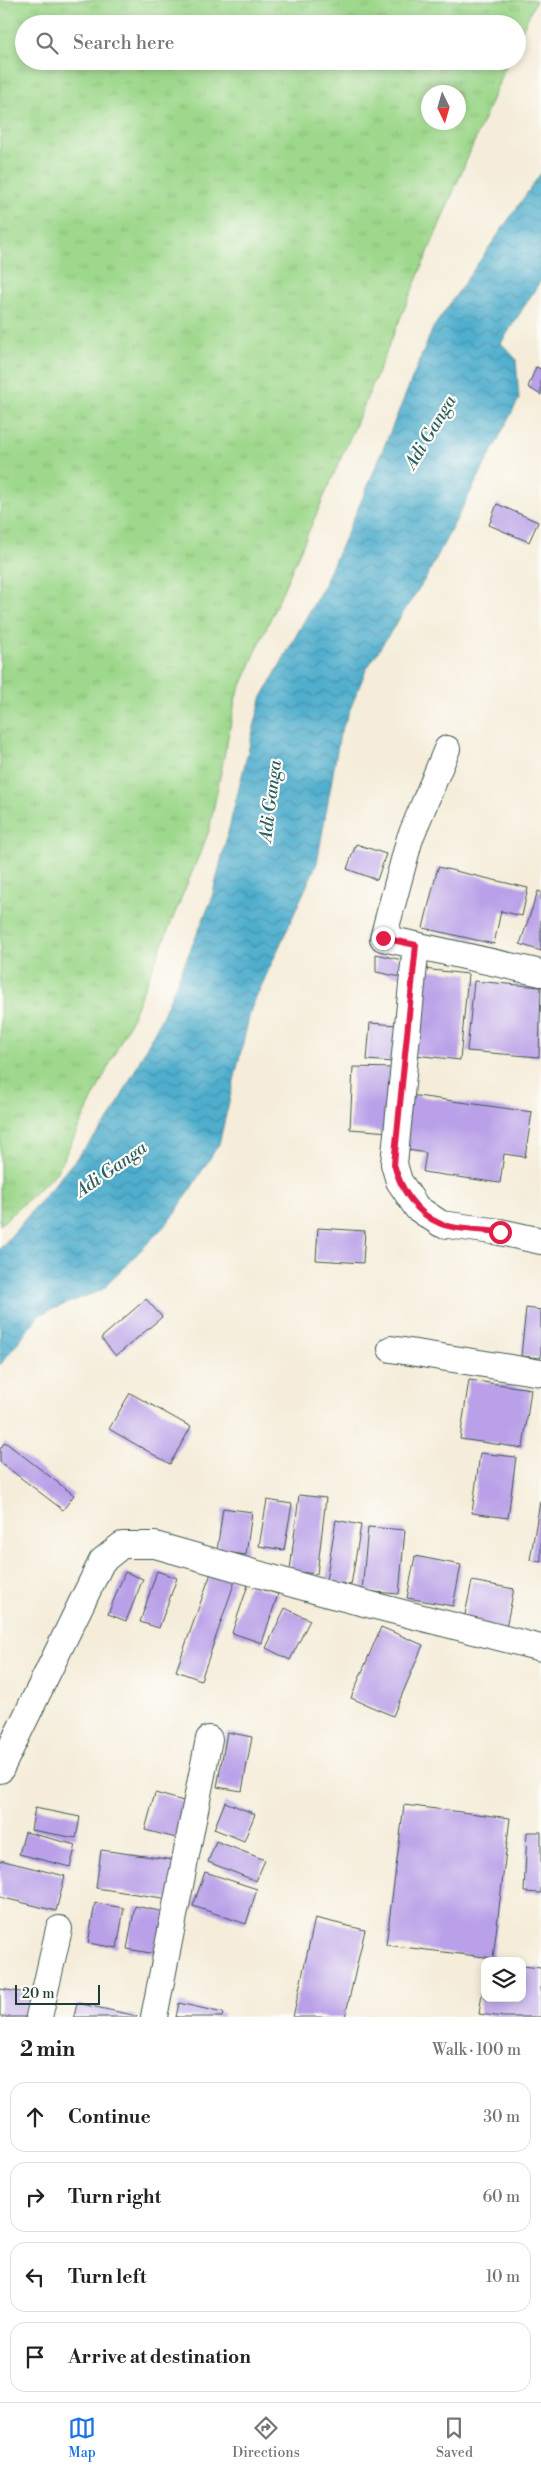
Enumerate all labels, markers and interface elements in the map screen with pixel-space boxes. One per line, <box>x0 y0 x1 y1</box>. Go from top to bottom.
search box <box>15 15 526 70</box>
icon: search <box>33 29 61 57</box>
text: Search here <box>73 31 174 55</box>
north arrow <box>421 85 466 130</box>
water label: Adi Ganga <box>398 390 462 475</box>
water label: Adi Ganga <box>254 758 287 845</box>
route end <box>372 927 395 950</box>
water label: Adi Ganga <box>69 1136 152 1204</box>
route start <box>489 1221 512 1244</box>
map controls <box>481 1957 526 2002</box>
button: layers <box>481 1957 526 2002</box>
scale bar <box>15 1982 100 2005</box>
text: 20 m <box>22 1985 54 2003</box>
text: 2 min <box>20 2037 75 2063</box>
text: Walk · 100 m <box>432 2040 521 2060</box>
icon: ahead <box>21 2103 49 2131</box>
text: Continue <box>68 2105 151 2129</box>
text: 30 m <box>483 2107 520 2127</box>
icon: right <box>21 2183 49 2211</box>
text: Turn right <box>68 2185 161 2209</box>
text: 60 m <box>482 2187 520 2207</box>
icon: left <box>21 2263 49 2291</box>
text: Turn left <box>68 2265 147 2289</box>
text: 10 m <box>486 2267 520 2287</box>
icon: arrive <box>21 2343 49 2371</box>
text: Arrive at destination <box>68 2345 251 2369</box>
tab: Map <box>68 2414 96 2462</box>
tab: Directions <box>232 2414 300 2462</box>
tab: Saved <box>436 2414 473 2462</box>

